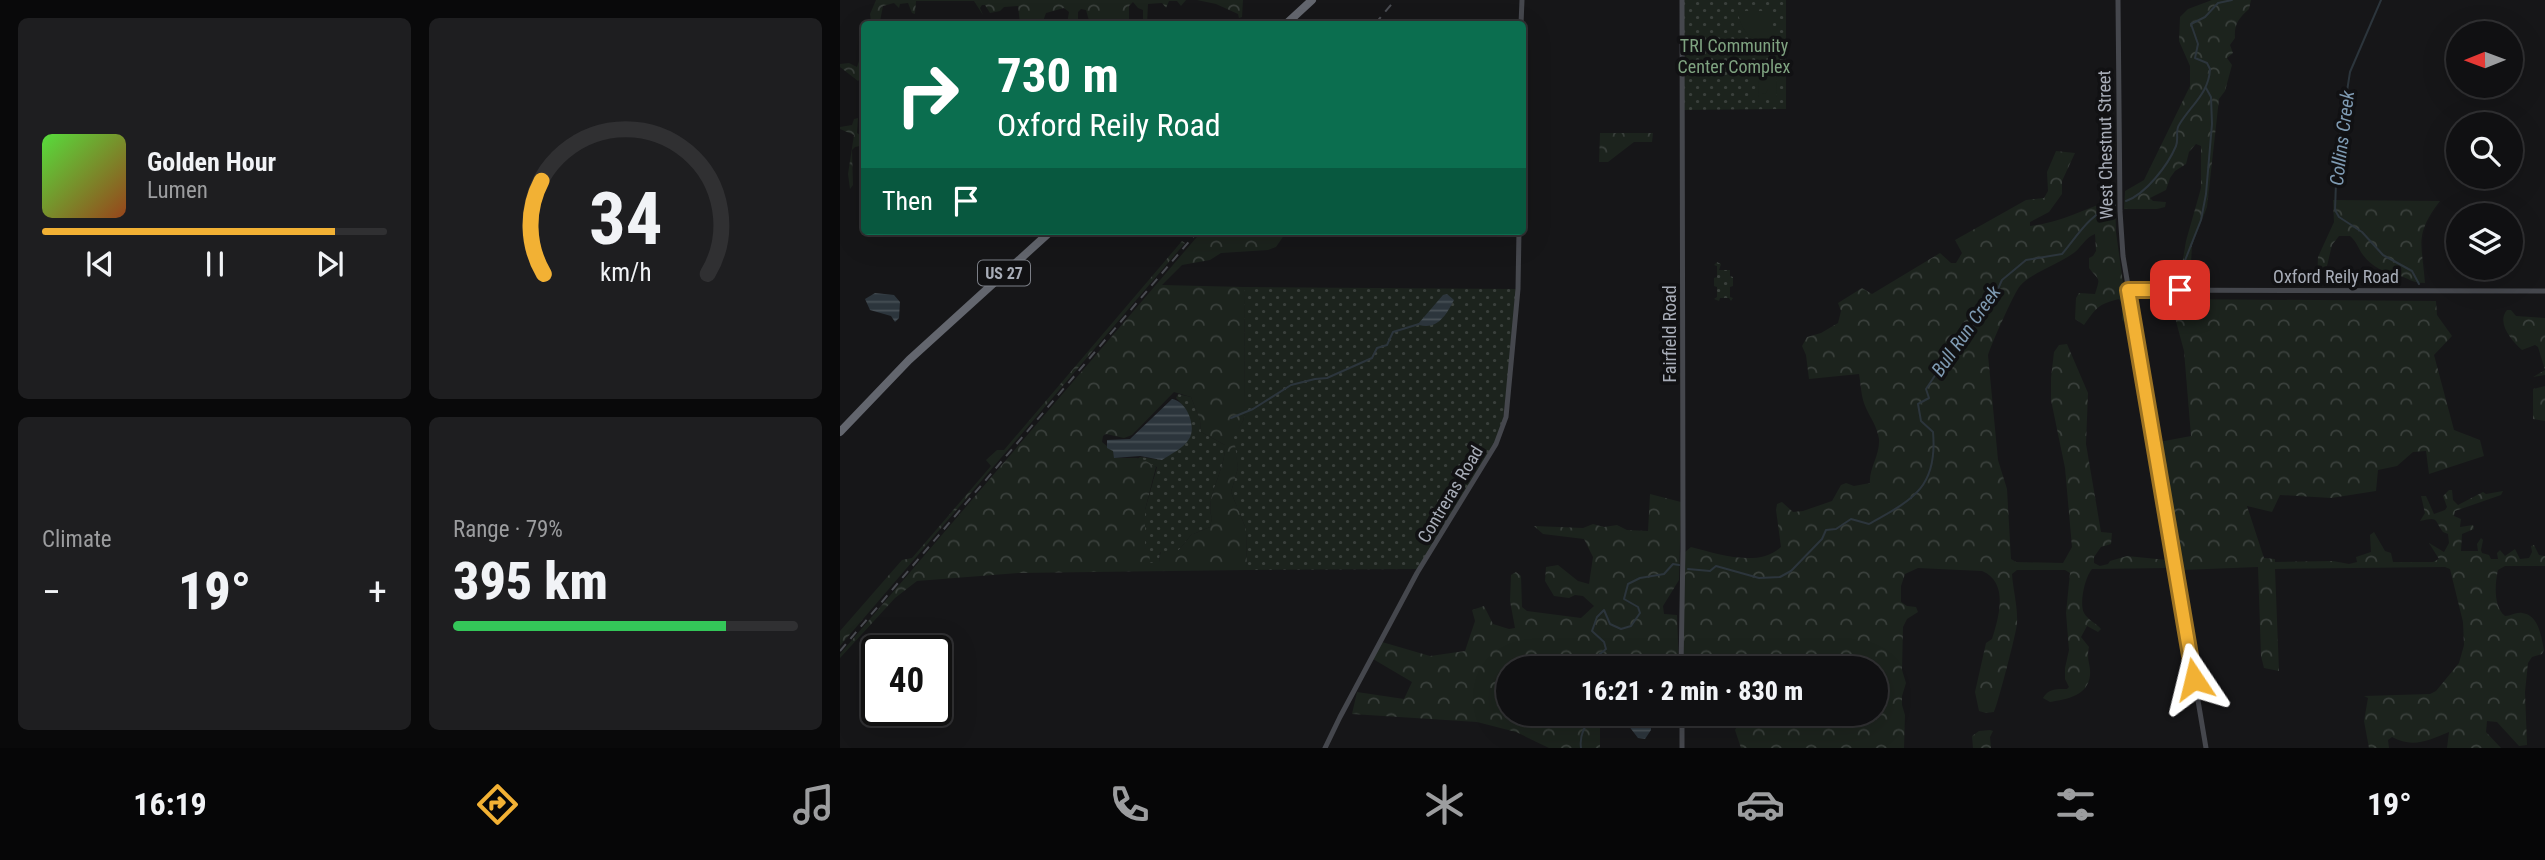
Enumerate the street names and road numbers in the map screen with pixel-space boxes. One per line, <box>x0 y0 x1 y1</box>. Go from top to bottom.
street label: West Chestnut Street <box>2093 70 2117 220</box>
road number: US 27 <box>978 260 1030 286</box>
street label: Oxford Reily Road <box>2273 266 2399 287</box>
street label: Fairfield Road <box>1659 285 1680 383</box>
street label: Contreras Road <box>1413 442 1487 546</box>

